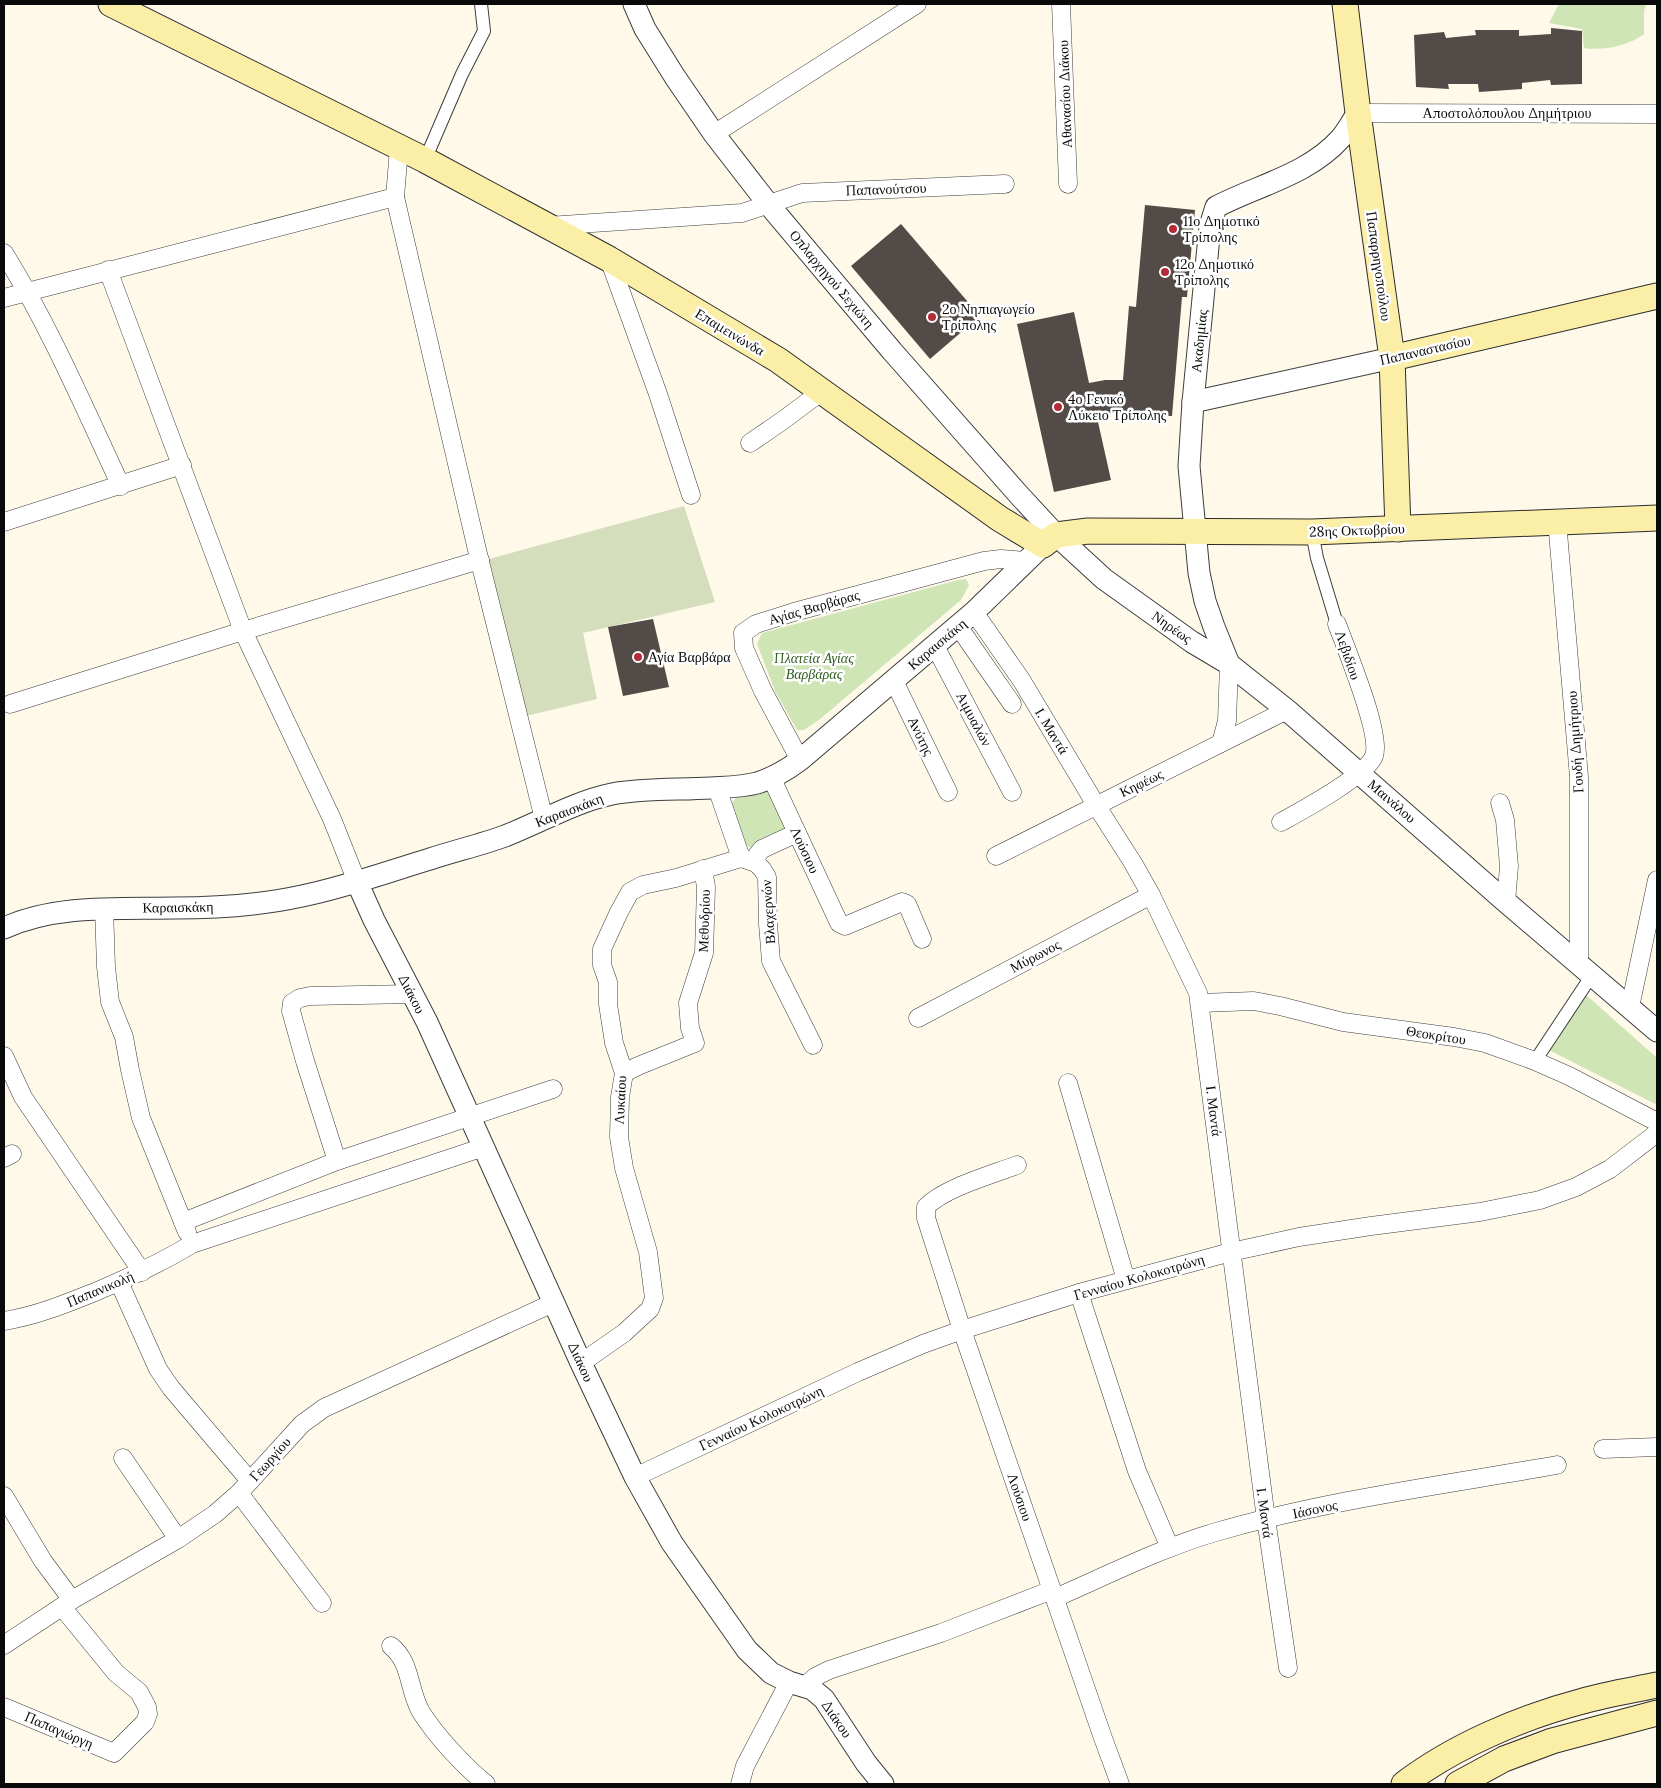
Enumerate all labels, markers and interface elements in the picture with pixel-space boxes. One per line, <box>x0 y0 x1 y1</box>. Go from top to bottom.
street label: Αθανασίου Διάκου <box>1054 40 1076 148</box>
street label: Αποστολόπουλου Δημήτριου <box>1423 104 1592 122</box>
street label: Παπανούτσου <box>845 179 927 199</box>
street label: Παπαρρηγοπούλου <box>1362 210 1396 322</box>
place label: 11ο Δημοτικό Τρίπολης <box>1183 212 1260 246</box>
marker: 11ο Δημοτικό Τρίπολης <box>1167 223 1179 235</box>
street label: Οπλαρχηγού Σεχιώτη <box>786 226 878 332</box>
place label: 12ο Δημοτικό Τρίπολης <box>1175 255 1254 289</box>
marker: 12ο Δημοτικό Τρίπολης <box>1159 266 1171 278</box>
place label: 2ο Νηπιαγωγείο Τρίπολης <box>942 300 1035 334</box>
street label: Επαμεινώνδα <box>692 304 769 360</box>
street label: Ακαδημίας <box>1187 308 1211 374</box>
marker: 2ο Νηπιαγωγείο Τρίπολης <box>926 311 938 323</box>
street label: Παπαναστασίου <box>1378 331 1472 369</box>
place label: 4ο Γενικό Λύκειο Τρίπολης <box>1068 390 1167 424</box>
marker: 4ο Γενικό Λύκειο Τρίπολης <box>1052 401 1064 413</box>
street label: 28ης Οκτωβρίου <box>1309 519 1405 541</box>
street label: Αγίας Βαρβάρας <box>767 585 862 629</box>
street label: Νηρέως <box>1148 607 1196 648</box>
street label: Καραισκάκη <box>904 614 970 674</box>
street label: Λεβιδίου <box>1331 628 1365 682</box>
place label: Αγία Βαρβάρα <box>648 648 731 666</box>
park label: Πλατεία Αγίας Βαρβάρας <box>774 649 854 683</box>
marker: Αγία Βαρβάρα <box>632 651 644 663</box>
street label: Αιμυαλών <box>952 689 996 749</box>
street label: Γουδή Δημήτριου <box>1562 690 1588 794</box>
street label: Ι. Μαντά <box>1031 705 1073 758</box>
street label: Ανύτης <box>904 714 938 759</box>
street label: Κηφέως <box>1116 765 1166 801</box>
street label: Μαινάλου <box>1364 775 1420 827</box>
street label: Καραισκάκη <box>533 789 605 831</box>
street label: Λούσιου <box>786 824 824 876</box>
street label: Βλαχερνών <box>757 879 779 945</box>
street label: Μεθυδρίου <box>694 889 714 953</box>
street label: Καραισκάκη <box>142 897 214 917</box>
street label: Μύρωνος <box>1007 935 1064 977</box>
street label: Διάκου <box>395 971 429 1017</box>
street label: Θεοκρίτου <box>1405 1021 1467 1049</box>
street label: Λυκαίου <box>610 1075 630 1125</box>
street label: Ι. Μαντά <box>1202 1085 1226 1138</box>
street label: Γενναίου Κολοκοτρώνη <box>1072 1250 1206 1304</box>
street label: Παπανικολή <box>64 1267 136 1311</box>
street label: Διάκου <box>564 1339 598 1385</box>
street label: Γενναίου Κολοκοτρώνη <box>696 1381 826 1455</box>
street label: Γεωργίου <box>245 1433 295 1485</box>
street label: Λούσιου <box>1003 1471 1037 1523</box>
street label: Ι. Μαντά <box>1253 1487 1278 1540</box>
street label: Ιάσονος <box>1291 1495 1340 1523</box>
street label: Διάκου <box>818 1697 856 1741</box>
street label: Παπαγιώργη <box>22 1707 96 1753</box>

